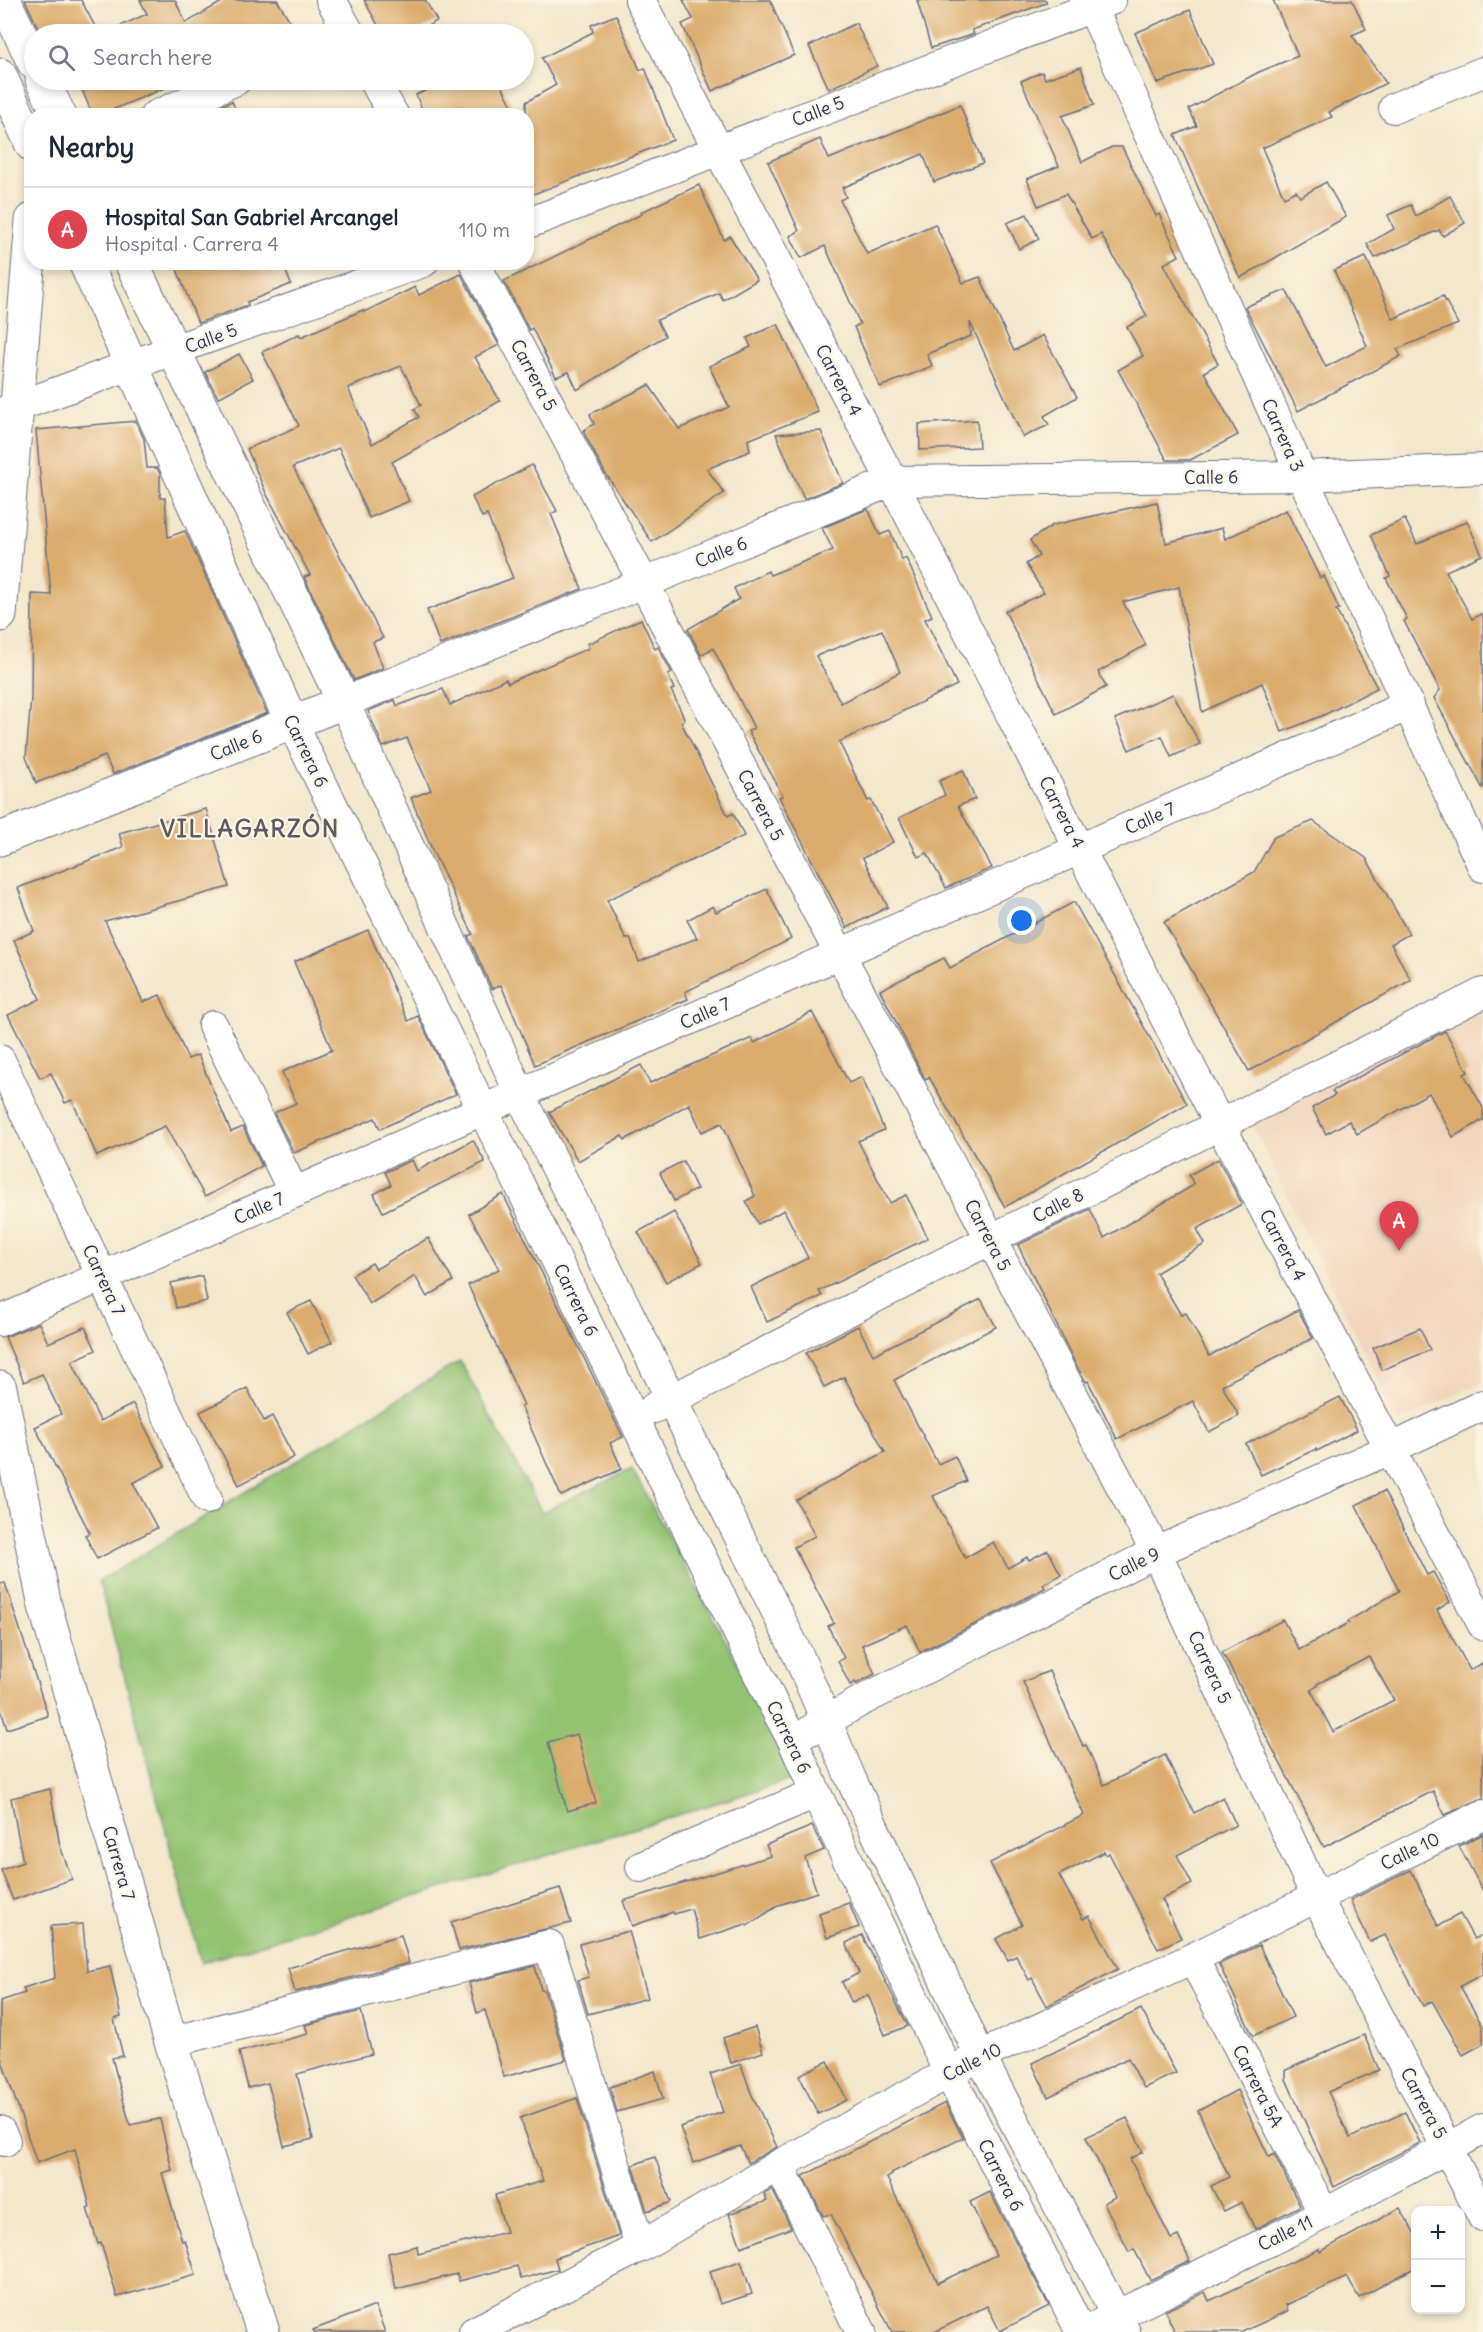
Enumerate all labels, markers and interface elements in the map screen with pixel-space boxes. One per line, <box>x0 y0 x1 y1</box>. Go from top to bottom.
search box <box>24 24 534 90</box>
icon: search <box>45 41 78 74</box>
text: Search here <box>93 43 212 71</box>
street label: Calle 5 <box>788 91 848 131</box>
text: Nearby <box>48 131 134 164</box>
text: Hospital San Gabriel Arcangel <box>105 203 398 231</box>
text: A <box>61 217 74 242</box>
text: 110 m <box>459 217 510 242</box>
text: Hospital · Carrera 4 <box>105 231 279 256</box>
street label: Calle 5 <box>182 318 240 358</box>
street label: Carrera 5 <box>506 335 562 415</box>
street label: Carrera 4 <box>811 340 867 420</box>
street label: Carrera 3 <box>1257 395 1309 475</box>
street label: Calle 6 <box>1184 465 1238 489</box>
street label: Calle 6 <box>691 531 751 573</box>
street label: Carrera 6 <box>279 711 333 791</box>
street label: Calle 6 <box>206 724 266 766</box>
street label: Carrera 5 <box>733 765 789 845</box>
street label: Carrera 4 <box>1034 772 1090 852</box>
street label: Calle 7 <box>1121 797 1179 839</box>
district label: VILLAGARZÓN <box>160 813 340 843</box>
your location <box>1007 906 1036 935</box>
street label: Calle 7 <box>676 992 734 1034</box>
street label: Calle 8 <box>1029 1182 1087 1228</box>
street label: Calle 7 <box>230 1187 288 1229</box>
street label: Carrera 5 <box>960 1195 1016 1275</box>
pin: A <box>1380 1202 1418 1251</box>
street label: Carrera 4 <box>1255 1205 1311 1285</box>
street label: Carrera 7 <box>77 1241 131 1320</box>
street label: Carrera 6 <box>549 1260 603 1340</box>
street label: Calle 9 <box>1105 1542 1163 1586</box>
street label: Carrera 5 <box>1183 1627 1237 1707</box>
street label: Carrera 6 <box>762 1697 816 1777</box>
street label: Carrera 7 <box>97 1823 141 1903</box>
street label: Calle 10 <box>1377 1827 1443 1875</box>
street label: Calle 10 <box>939 2037 1005 2087</box>
street label: Carrera 5A <box>1227 2041 1289 2131</box>
street label: Carrera 5 <box>1396 2063 1452 2143</box>
street label: Carrera 6 <box>973 2135 1029 2215</box>
map controls <box>1411 2206 1465 2314</box>
button: + <box>1411 2206 1465 2260</box>
street label: Calle 11 <box>1254 2210 1316 2256</box>
button: − <box>1411 2260 1465 2314</box>

